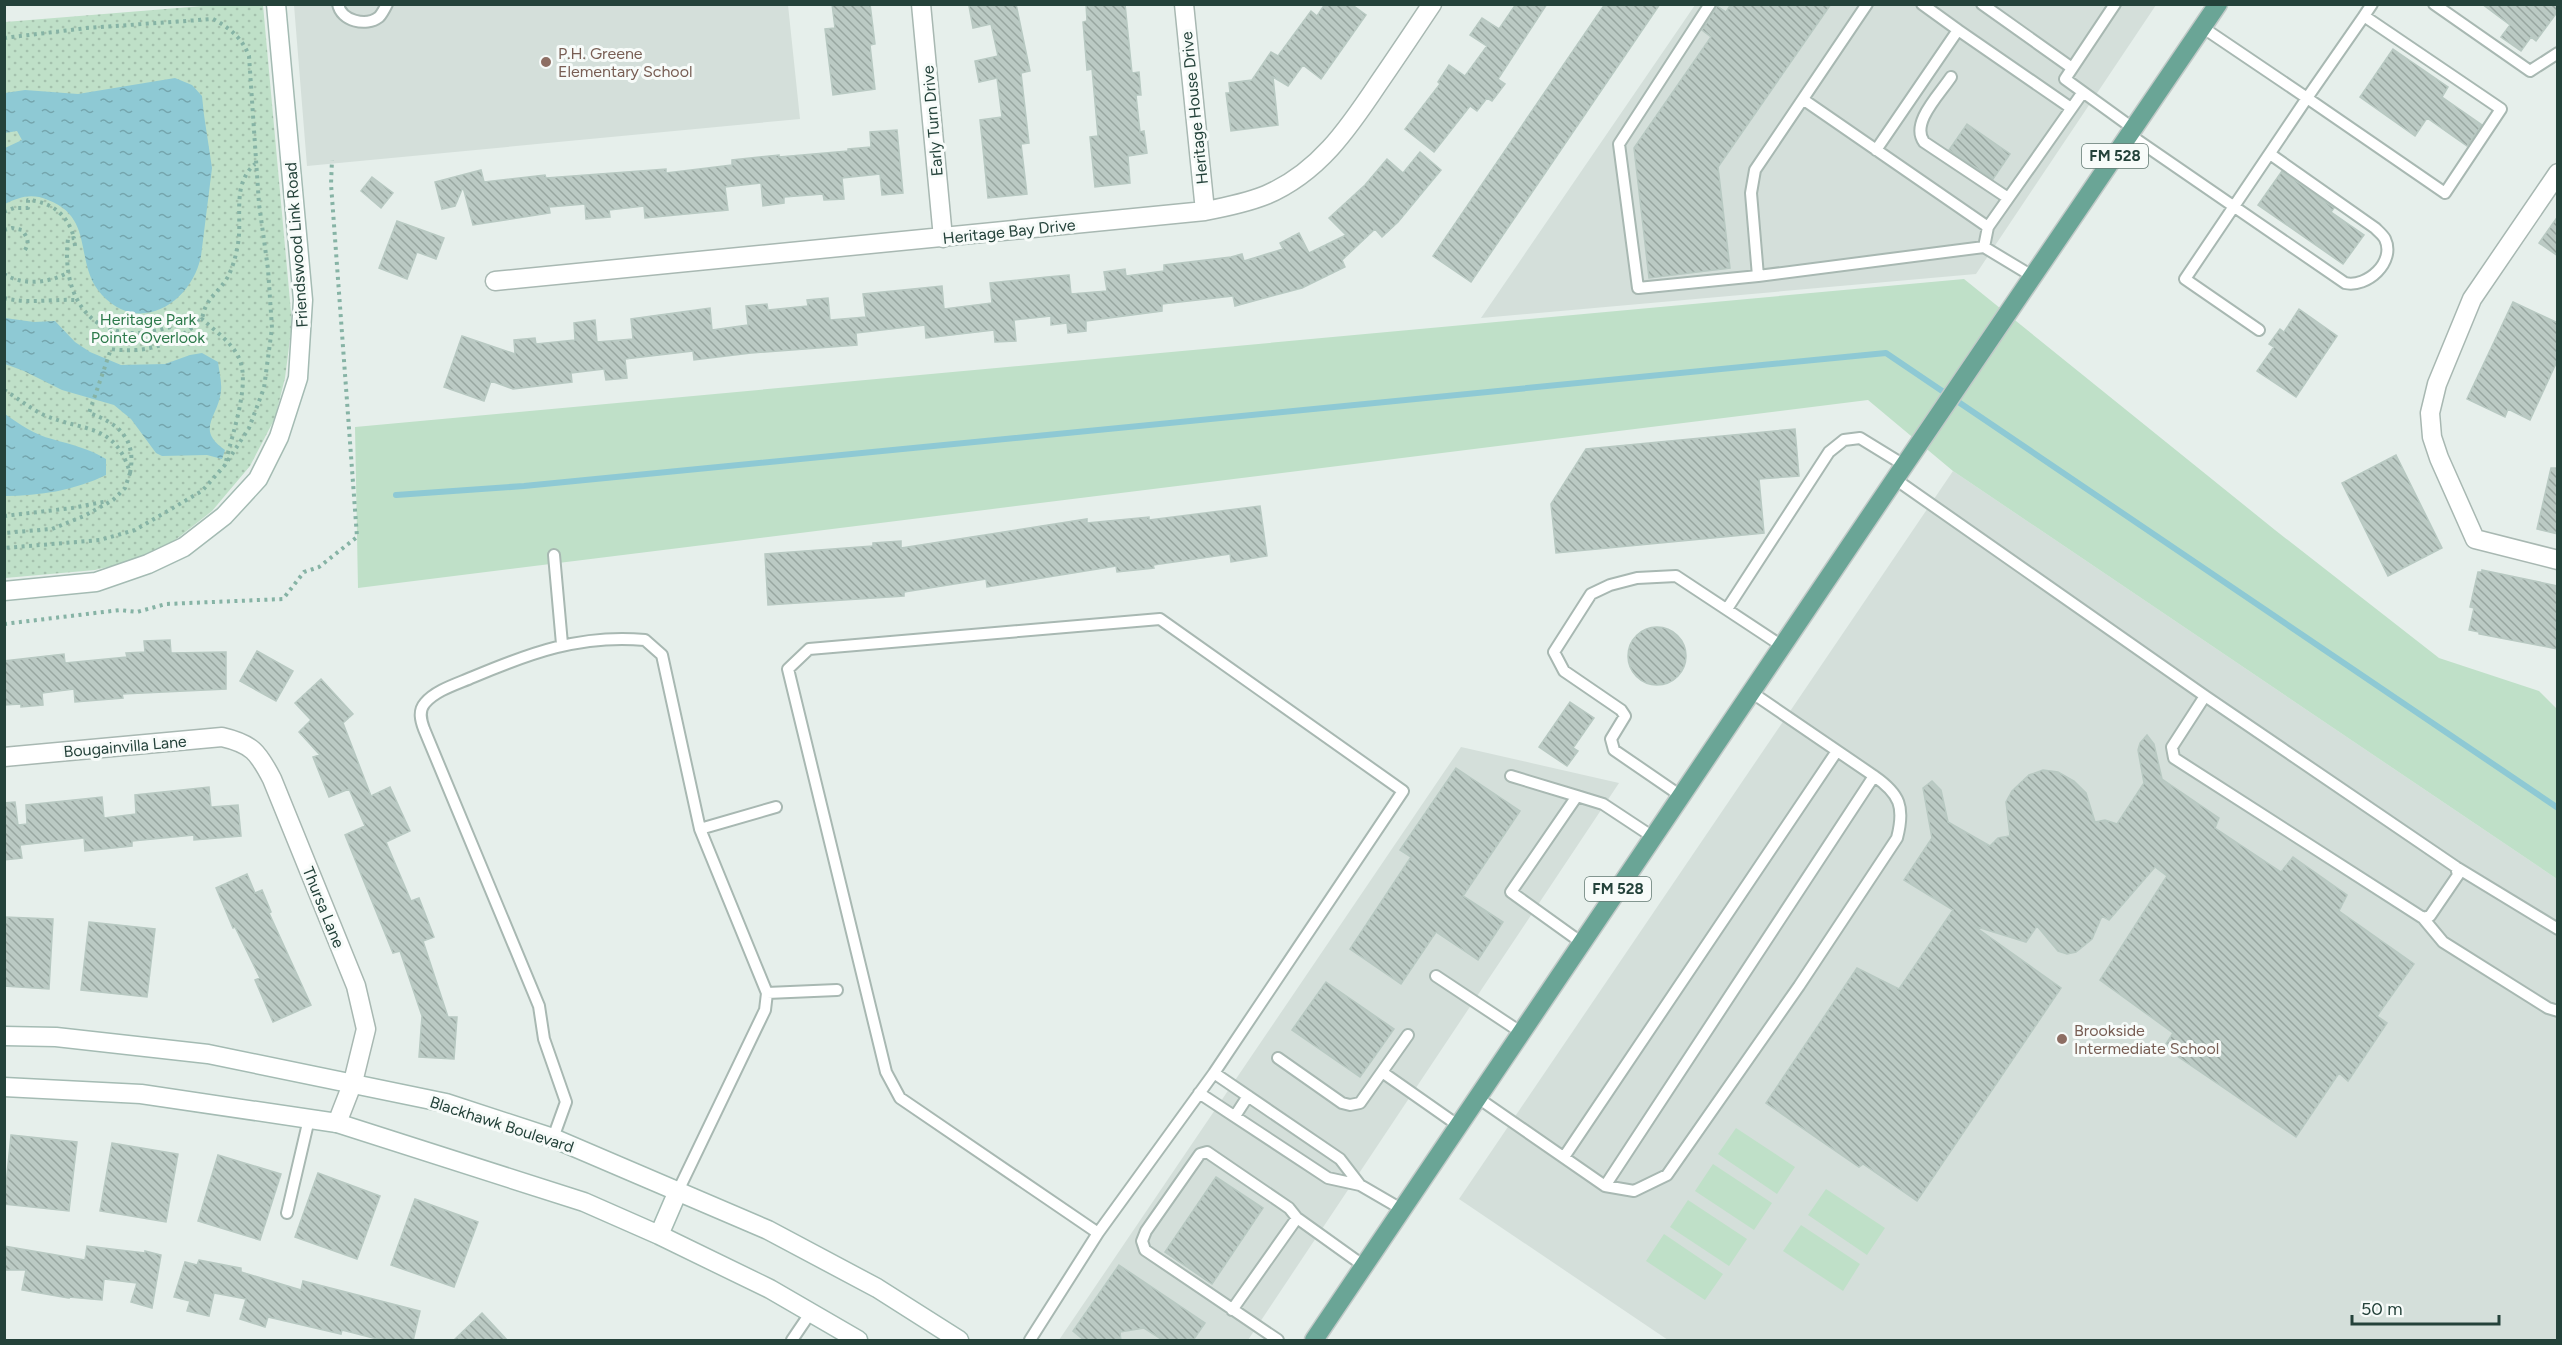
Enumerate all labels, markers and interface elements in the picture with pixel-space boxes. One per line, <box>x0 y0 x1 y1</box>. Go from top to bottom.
street label: Heritage House Drive <box>1177 30 1212 185</box>
place label: P.H. Greene Elementary School <box>558 44 692 81</box>
marker: P.H. Greene Elementary School <box>539 55 553 69</box>
street label: Early Turn Drive <box>918 64 947 177</box>
road number: FM 528 <box>2082 144 2148 168</box>
street label: Friendswood Link Road <box>281 162 312 328</box>
street label: Heritage Bay Drive <box>942 215 1077 248</box>
park label: Heritage Park Pointe Overlook <box>91 310 205 347</box>
street label: Bougainvilla Lane <box>63 732 188 761</box>
street label: Thursa Lane <box>299 864 349 951</box>
road number: FM 528 <box>1585 877 1651 901</box>
place label: Brookside Intermediate School <box>2074 1021 2219 1058</box>
marker: Brookside Intermediate School <box>2055 1032 2069 1046</box>
street label: Blackhawk Boulevard <box>427 1092 576 1157</box>
scale bar <box>2352 1288 2499 1326</box>
text: 50 m <box>2361 1298 2403 1320</box>

